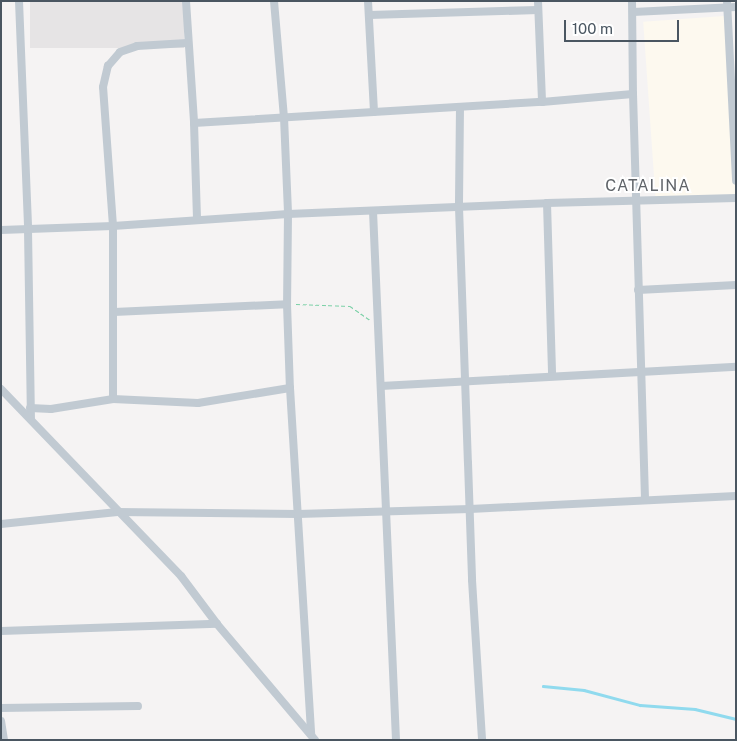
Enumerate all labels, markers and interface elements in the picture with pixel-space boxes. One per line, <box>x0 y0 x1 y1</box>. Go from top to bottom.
scale bar <box>567 10 682 42</box>
text: 100 m <box>572 20 613 37</box>
district label: CATALINA <box>604 176 692 196</box>

